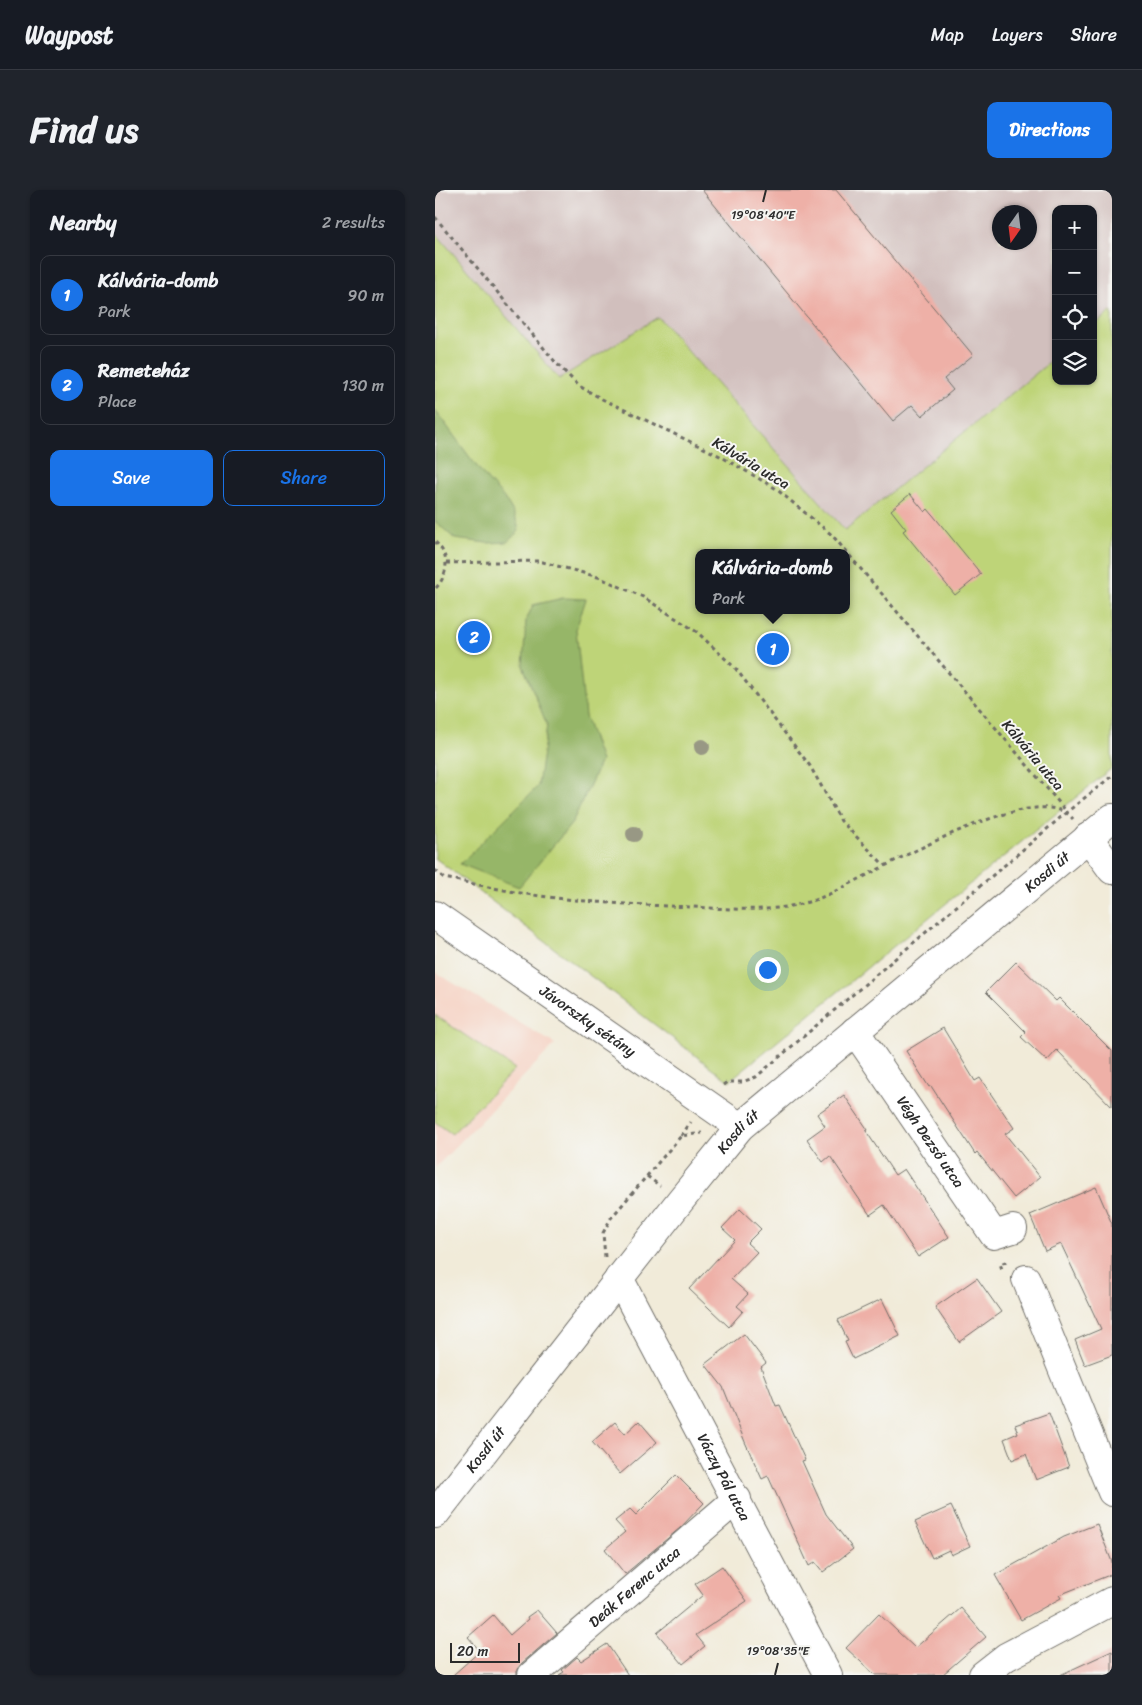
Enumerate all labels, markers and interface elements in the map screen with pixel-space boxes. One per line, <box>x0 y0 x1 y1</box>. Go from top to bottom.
text: Waypost <box>25 14 113 56</box>
text: Map <box>931 19 964 51</box>
text: Layers <box>992 19 1043 51</box>
text: Share <box>1071 19 1117 51</box>
text: Find us <box>30 99 138 161</box>
button: Directions <box>987 102 1112 158</box>
text: Nearby <box>50 204 116 242</box>
text: 19°08'40"E <box>731 204 796 226</box>
north arrow <box>992 205 1037 250</box>
map controls <box>1052 205 1097 385</box>
button: + <box>1052 205 1097 250</box>
text: 2 results <box>322 208 385 237</box>
button: − <box>1052 250 1097 295</box>
text: Kálvária-domb <box>98 264 218 297</box>
text: 1 <box>64 281 70 310</box>
text: 90 m <box>348 281 384 310</box>
button: locate <box>1052 295 1097 340</box>
text: Park <box>98 297 131 326</box>
button: layers <box>1052 340 1097 385</box>
text: Remeteház <box>98 354 190 387</box>
text: 2 <box>62 371 72 400</box>
text: 130 m <box>342 371 384 400</box>
text: Place <box>98 387 137 416</box>
street label: Kálvária utca <box>707 430 795 497</box>
button: Save <box>50 450 213 506</box>
button: Share <box>223 450 385 506</box>
popup <box>695 549 850 614</box>
text: Kálvária-domb <box>712 551 833 584</box>
text: Park <box>712 584 745 613</box>
pin: 2 <box>458 618 490 656</box>
pin: 1 <box>757 630 789 668</box>
street label: Kálvária utca <box>995 713 1071 797</box>
street label: Kosdi út <box>1018 844 1077 899</box>
your location <box>755 957 781 983</box>
street label: Jávorszky sétány <box>533 978 642 1064</box>
street label: Végh Dezső utca <box>890 1090 972 1194</box>
street label: Kosdi út <box>710 1102 766 1160</box>
street label: Kosdi út <box>459 1420 513 1479</box>
street label: Váczy Pál utca <box>690 1429 758 1526</box>
street label: Deák Ferenc utca <box>582 1540 687 1634</box>
text: 20 m <box>457 1639 488 1664</box>
scale bar <box>450 1640 520 1663</box>
text: 19°08'35"E <box>747 1640 811 1662</box>

